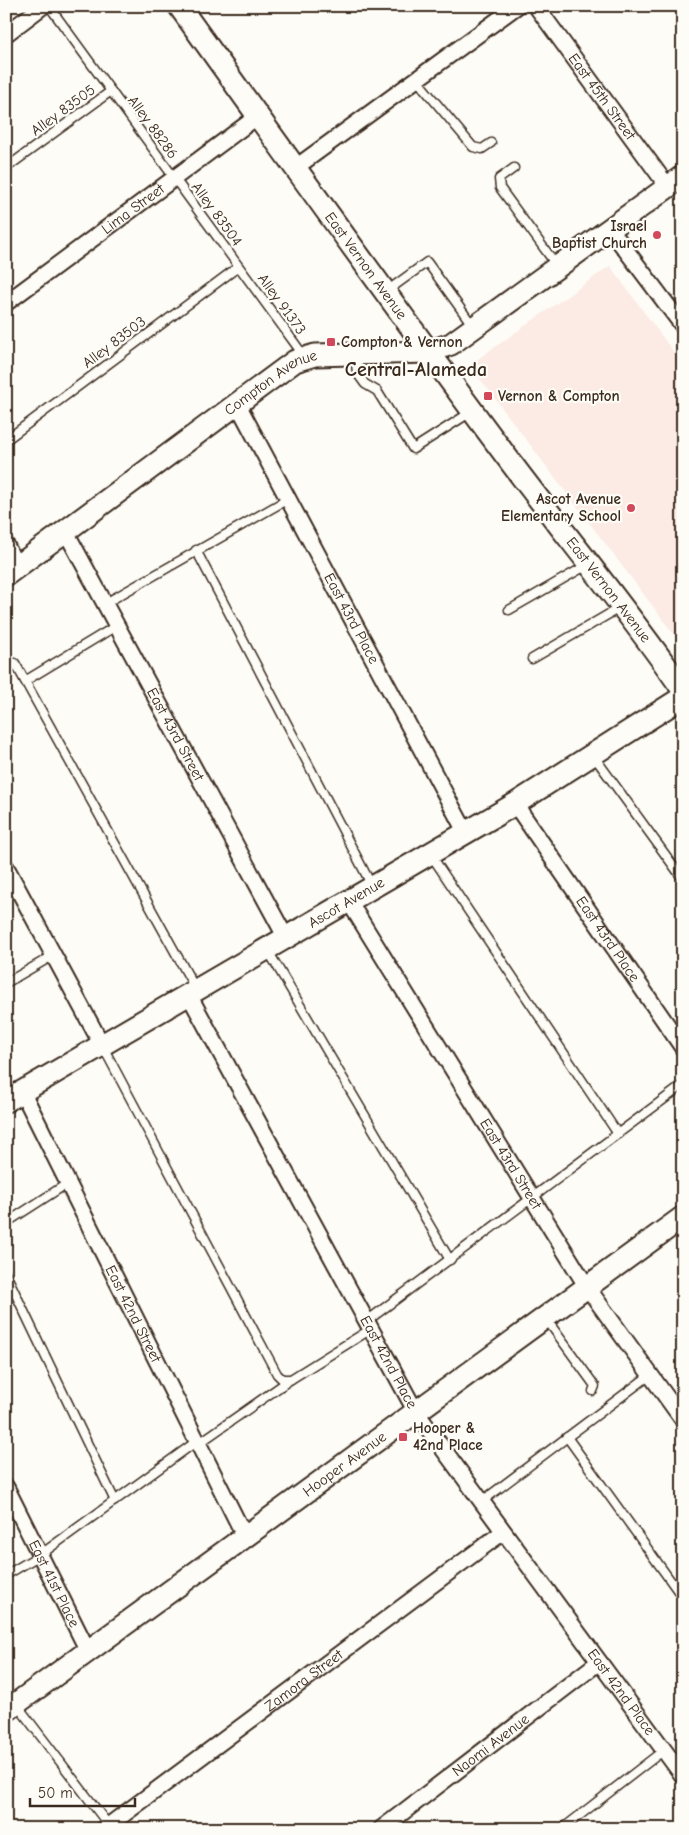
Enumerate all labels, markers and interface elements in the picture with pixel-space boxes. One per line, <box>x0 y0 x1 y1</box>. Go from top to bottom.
street label: East 45th Street <box>564 50 640 144</box>
street label: Alley 83505 <box>27 81 99 139</box>
street label: Alley 88286 <box>124 92 182 162</box>
street label: Lima Street <box>98 179 168 238</box>
street label: Alley 83504 <box>188 179 246 249</box>
street label: East Vernon Avenue <box>321 209 411 323</box>
place label: Israel Baptist Church <box>552 217 647 252</box>
marker: Israel Baptist Church <box>651 229 663 241</box>
street label: Alley 91373 <box>254 270 310 338</box>
street label: Alley 83503 <box>79 312 149 372</box>
place label: Compton & Vernon <box>341 333 463 351</box>
marker: Compton & Vernon <box>325 336 337 348</box>
street label: Compton Avenue <box>221 346 320 419</box>
district label: Central-Alameda <box>345 358 487 381</box>
place label: Vernon & Compton <box>498 387 620 405</box>
marker: Vernon & Compton <box>482 390 494 402</box>
place label: Ascot Avenue Elementary School <box>501 490 621 525</box>
marker: Ascot Avenue Elementary School <box>625 502 637 514</box>
street label: East Vernon Avenue <box>563 533 655 646</box>
street label: East 43rd Place <box>320 570 383 667</box>
street label: East 43rd Street <box>143 685 208 785</box>
street label: Ascot Avenue <box>305 873 388 932</box>
street label: East 43rd Place <box>572 893 644 986</box>
street label: East 43rd Street <box>476 1115 546 1213</box>
street label: East 42nd Street <box>102 1262 165 1366</box>
street label: East 42nd Place <box>356 1313 422 1412</box>
place label: Hooper & 42nd Place <box>413 1419 483 1454</box>
street label: Hooper Avenue <box>299 1427 390 1500</box>
marker: Hooper & 42nd Place <box>397 1431 409 1443</box>
street label: East 41st Place <box>25 1537 84 1631</box>
street label: Zamora Street <box>261 1645 347 1715</box>
street label: East 42nd Place <box>584 1645 659 1739</box>
street label: Naomi Avenue <box>449 1710 533 1780</box>
scale bar <box>30 1775 135 1807</box>
text: 50 m <box>38 1784 73 1802</box>

